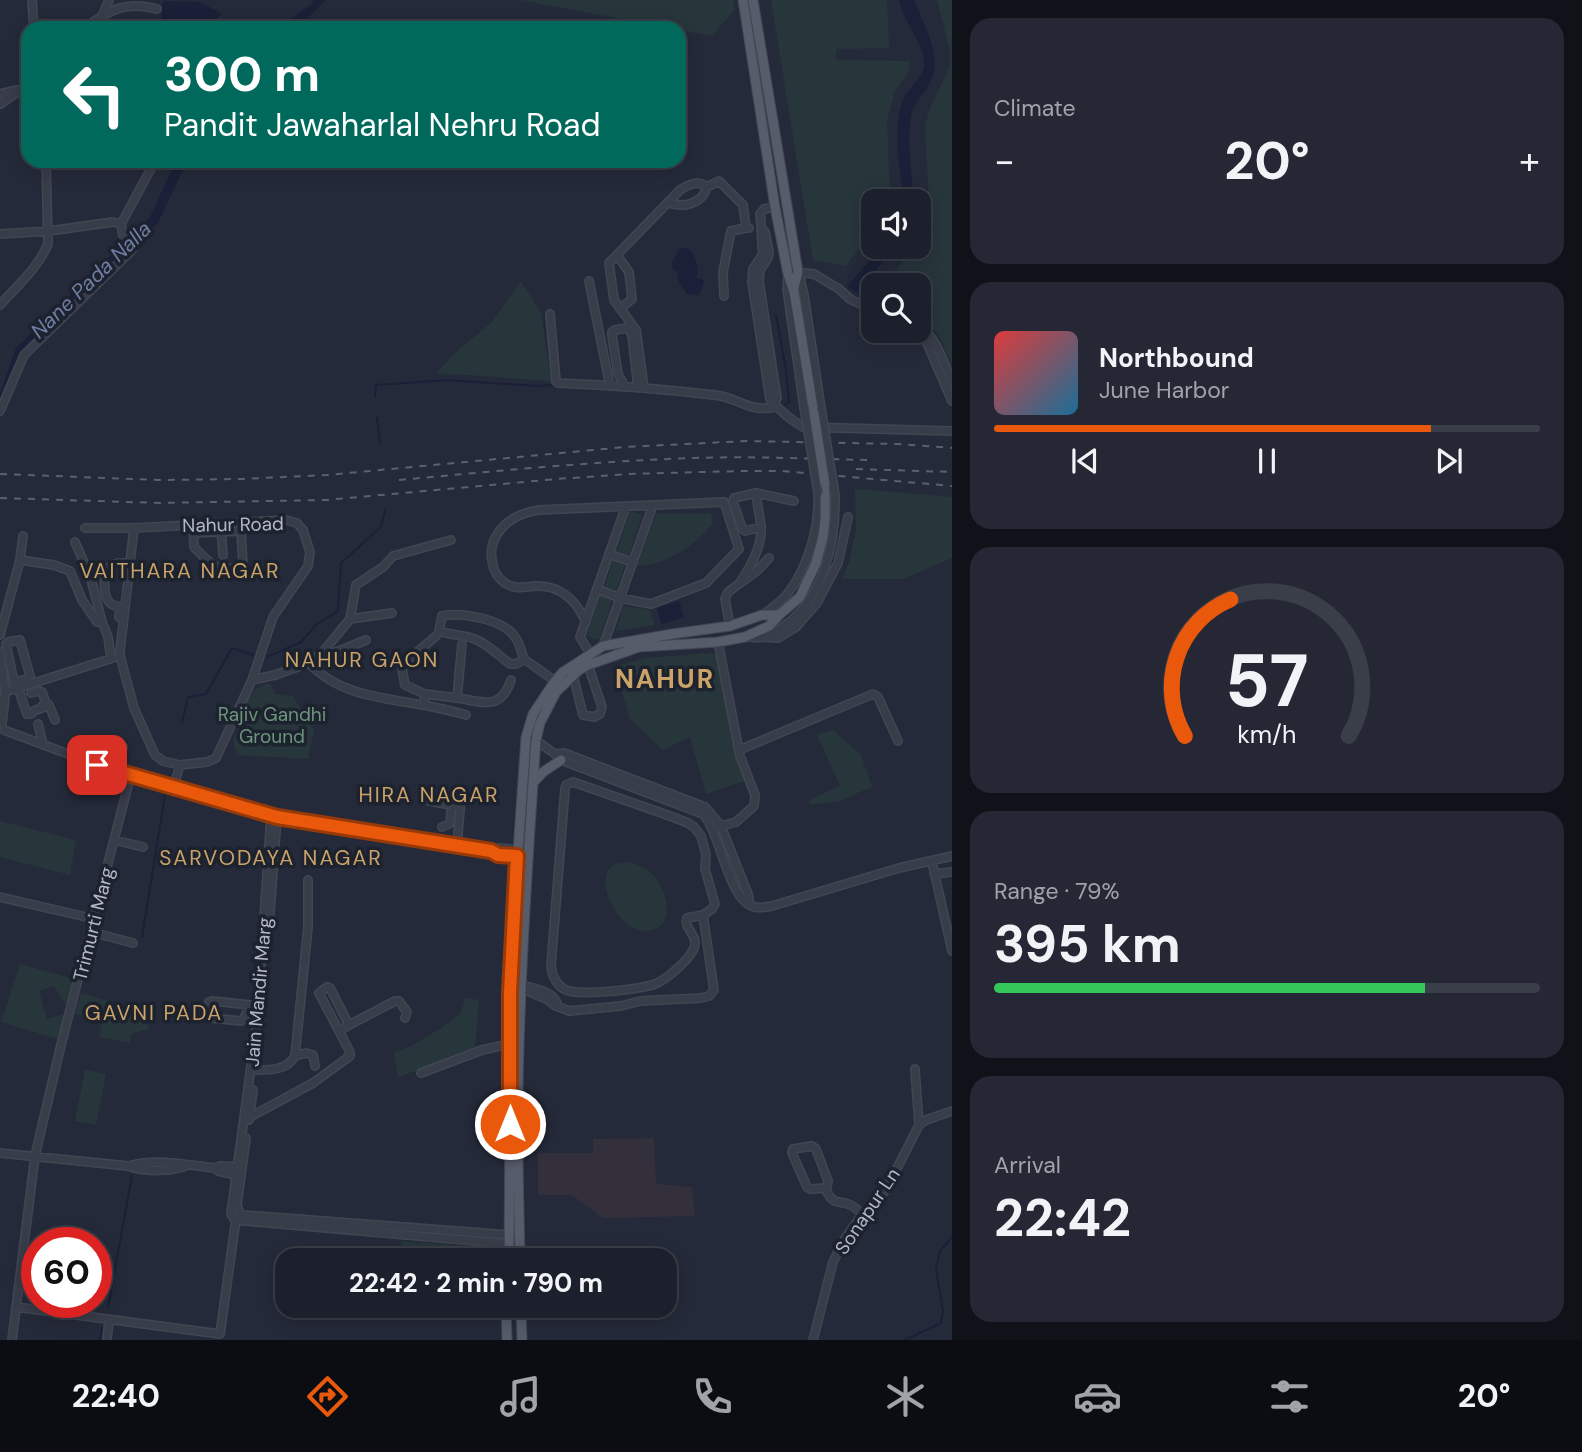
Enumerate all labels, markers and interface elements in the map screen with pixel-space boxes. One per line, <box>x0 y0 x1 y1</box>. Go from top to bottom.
text: 300 m <box>164 42 320 106</box>
icon: left <box>49 49 140 140</box>
text: Climate <box>994 93 1076 123</box>
text: Pandit Jawaharlal Nehru Road <box>164 104 600 146</box>
text: 20° <box>1224 127 1310 195</box>
text: − <box>994 136 1015 186</box>
text: + <box>1519 136 1540 186</box>
map controls <box>861 189 931 343</box>
button: sound <box>861 189 931 259</box>
water label: Nane Pada Nalla <box>25 215 157 345</box>
button: search <box>861 273 931 343</box>
text: Northbound <box>1099 341 1254 375</box>
text: June Harbor <box>1099 375 1229 405</box>
icon: previous <box>1066 442 1104 480</box>
icon: pause <box>1248 442 1286 480</box>
icon: next <box>1430 442 1468 480</box>
street label: Nahur Road <box>182 511 284 538</box>
district label: VAITHARA NAGAR <box>80 557 280 585</box>
text: 57 <box>1225 634 1309 729</box>
district label: NAHUR GAON <box>285 646 439 674</box>
district label: NAHUR <box>615 662 715 696</box>
park label: Rajiv Gandhi Ground <box>218 702 326 749</box>
text: km/h <box>1237 718 1297 751</box>
pin <box>67 735 127 795</box>
icon: arrive <box>78 746 116 784</box>
district label: HIRA NAGAR <box>358 781 500 809</box>
district label: SARVODAYA NAGAR <box>159 844 383 872</box>
street label: Trimurti Marg <box>67 864 120 984</box>
text: Range · 79% <box>994 876 1120 906</box>
text: 395 km <box>994 910 1181 978</box>
street label: Jain Mandir Marg <box>240 916 278 1068</box>
district label: GAVNI PADA <box>85 999 223 1027</box>
position arrow <box>473 1087 547 1161</box>
text: Arrival <box>994 1150 1061 1180</box>
street label: Sonapur Ln <box>829 1163 906 1259</box>
text: 22:42 <box>994 1184 1131 1252</box>
speed limit sign: 60 <box>21 1227 112 1318</box>
text: 22:42 · 2 min · 790 m <box>349 1266 603 1300</box>
icon: directions <box>303 1372 352 1421</box>
icon: music <box>496 1372 545 1421</box>
icon: phone <box>688 1372 737 1421</box>
icon: climate <box>881 1372 930 1421</box>
icon: car <box>1073 1372 1122 1421</box>
icon: filters <box>1265 1372 1314 1421</box>
text: 22:40 <box>72 1375 160 1417</box>
text: 20° <box>1458 1375 1510 1417</box>

